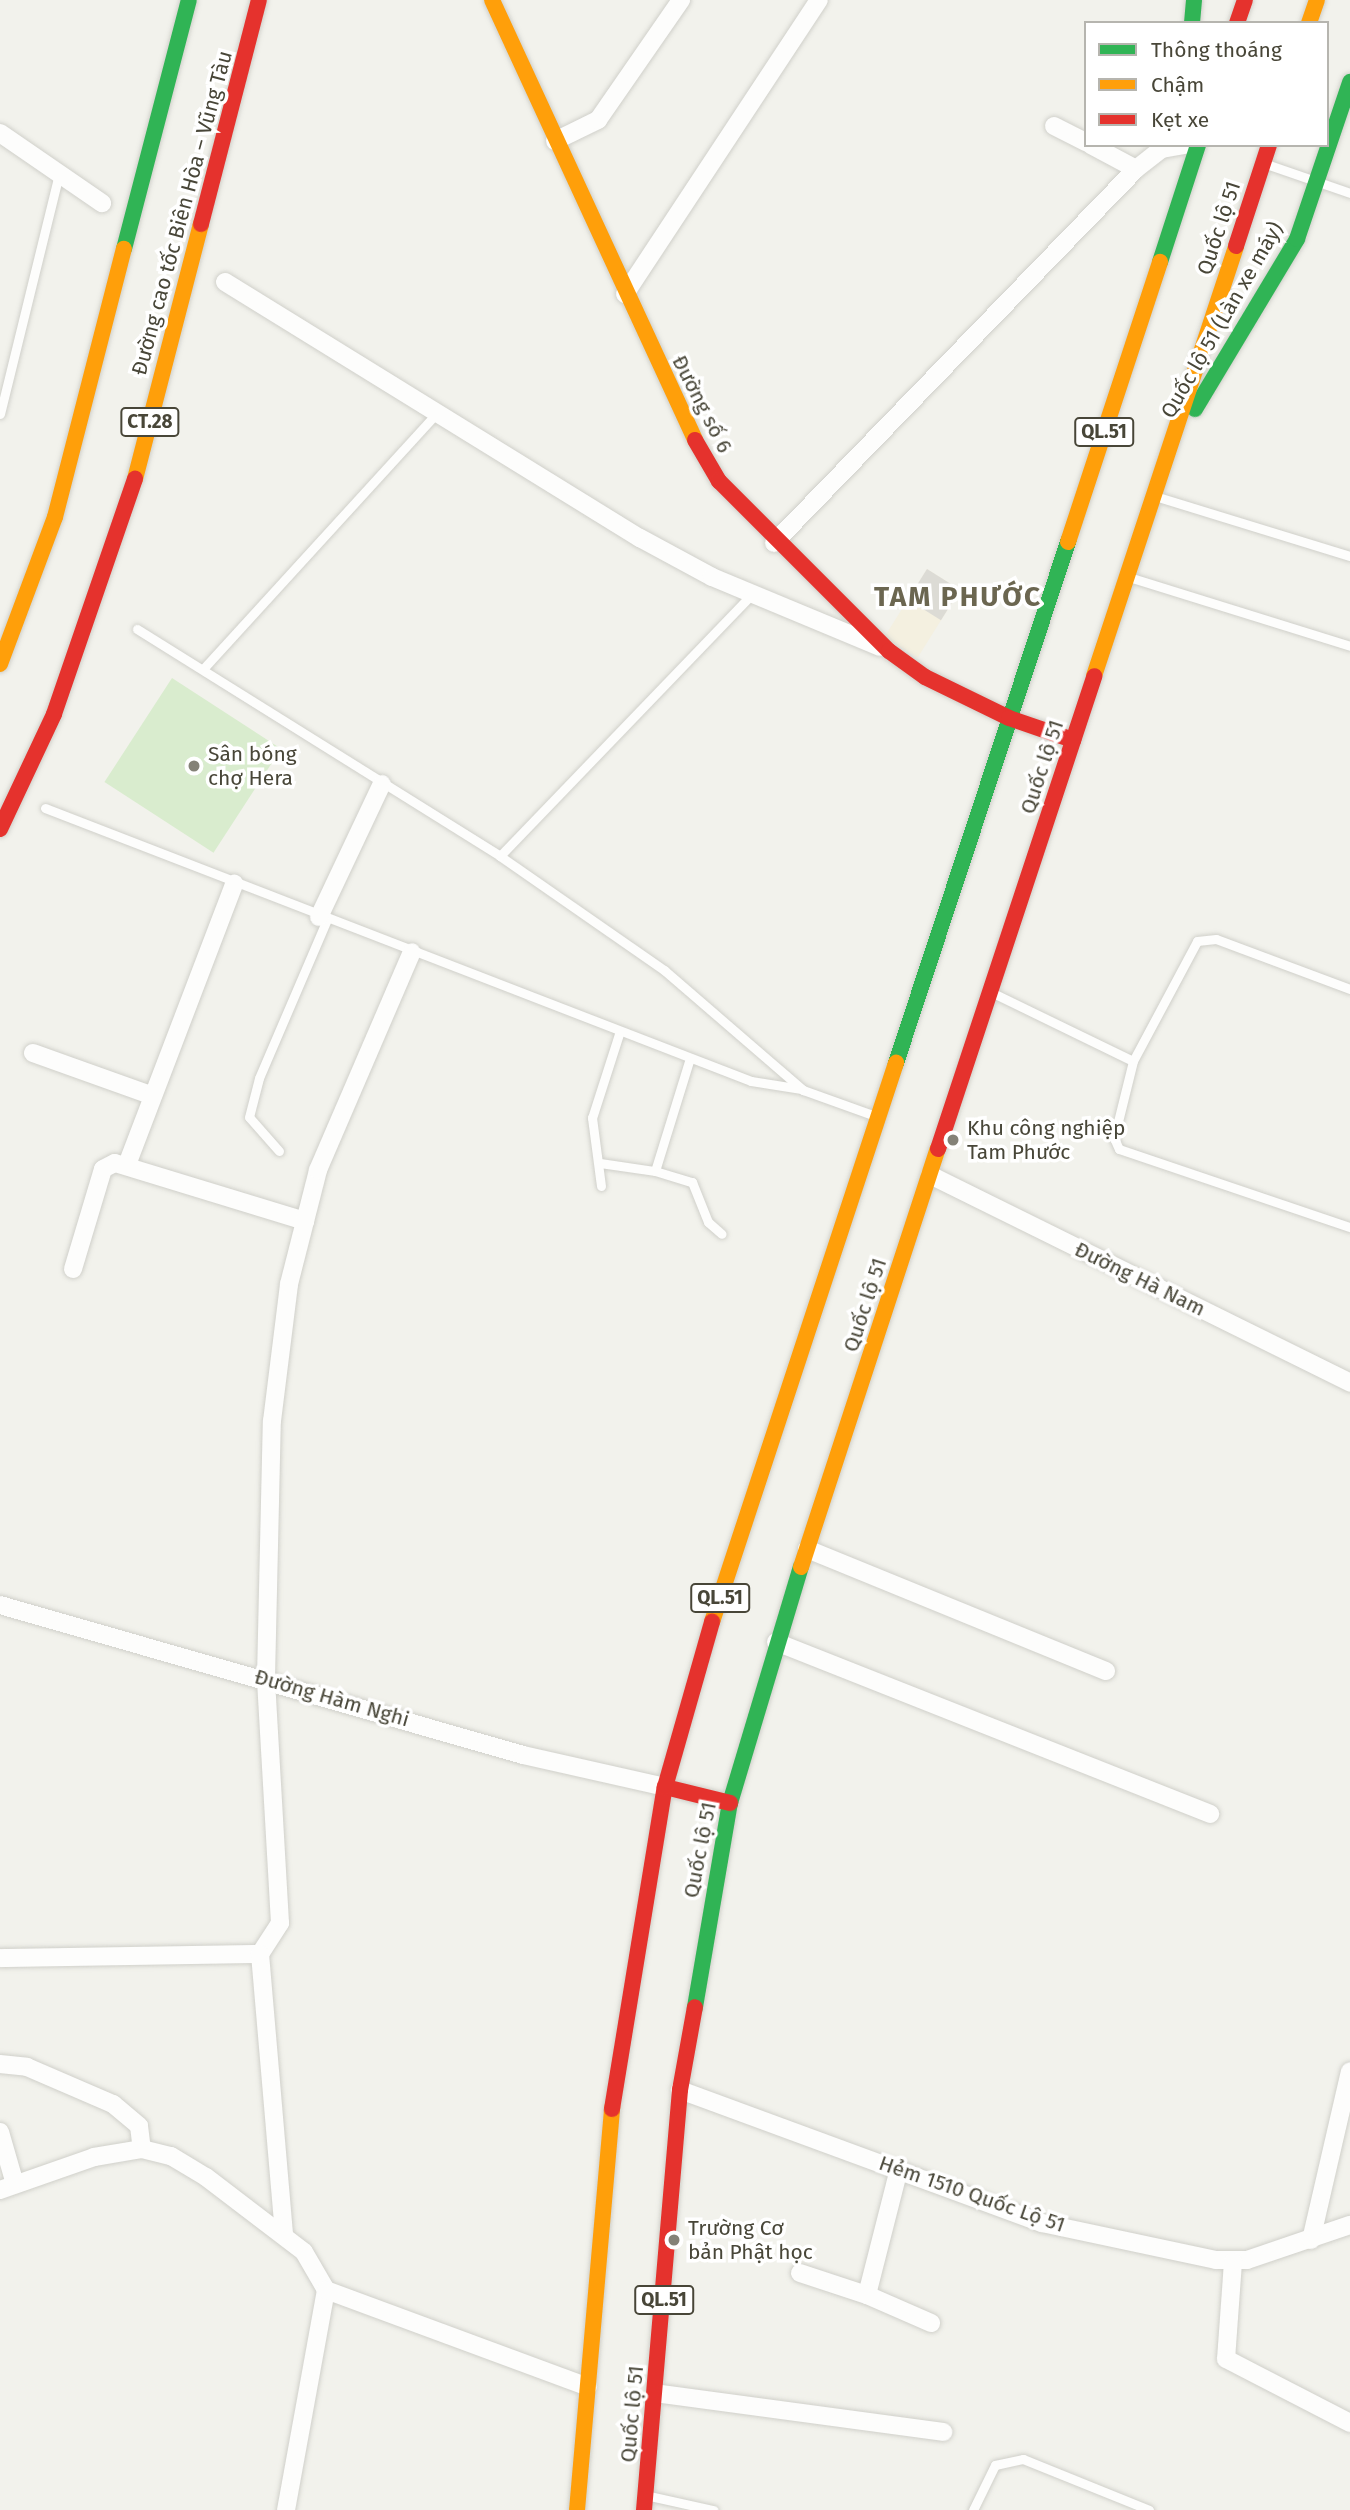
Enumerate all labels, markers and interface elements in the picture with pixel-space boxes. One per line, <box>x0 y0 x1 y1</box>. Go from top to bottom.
legend <box>1084 21 1329 147</box>
text: Thông thoáng <box>1151 37 1282 63</box>
street label: Đường cao tốc Biên Hòa – Vũng Tàu <box>126 48 238 378</box>
text: Chậm <box>1151 72 1204 98</box>
text: Kẹt xe <box>1151 107 1209 133</box>
street label: Quốc lộ 51 <box>1192 178 1246 278</box>
street label: Quốc lộ 51 (Làn xe máy) <box>1156 217 1288 423</box>
street label: Đường số 6 <box>667 351 737 457</box>
road number: CT.28 <box>120 406 180 438</box>
road number: QL.51 <box>1072 416 1136 448</box>
district label: TAM PHƯỚC <box>875 580 1041 614</box>
street label: Quốc lộ 51 <box>1015 717 1069 817</box>
place label: Sân bóng chợ Hera <box>208 741 297 791</box>
marker: Sân bóng chợ Hera <box>186 758 202 774</box>
place label: Khu công nghiệp Tam Phước <box>967 1115 1126 1165</box>
marker: Khu công nghiệp Tam Phước <box>945 1132 961 1148</box>
street label: Đường Hà Nam <box>1071 1236 1209 1322</box>
street label: Quốc lộ 51 <box>838 1255 892 1355</box>
road number: QL.51 <box>688 1582 752 1614</box>
street label: Đường Hàm Nghi <box>252 1664 412 1732</box>
street label: Quốc lộ 51 <box>678 1800 722 1900</box>
street label: Hẻm 1510 Quốc Lộ 51 <box>876 2150 1068 2238</box>
place label: Trường Cơ bản Phật học <box>688 2215 813 2265</box>
marker: Trường Cơ bản Phật học <box>666 2232 682 2248</box>
road number: QL.51 <box>632 2284 696 2316</box>
street label: Quốc lộ 51 <box>615 2365 649 2463</box>

